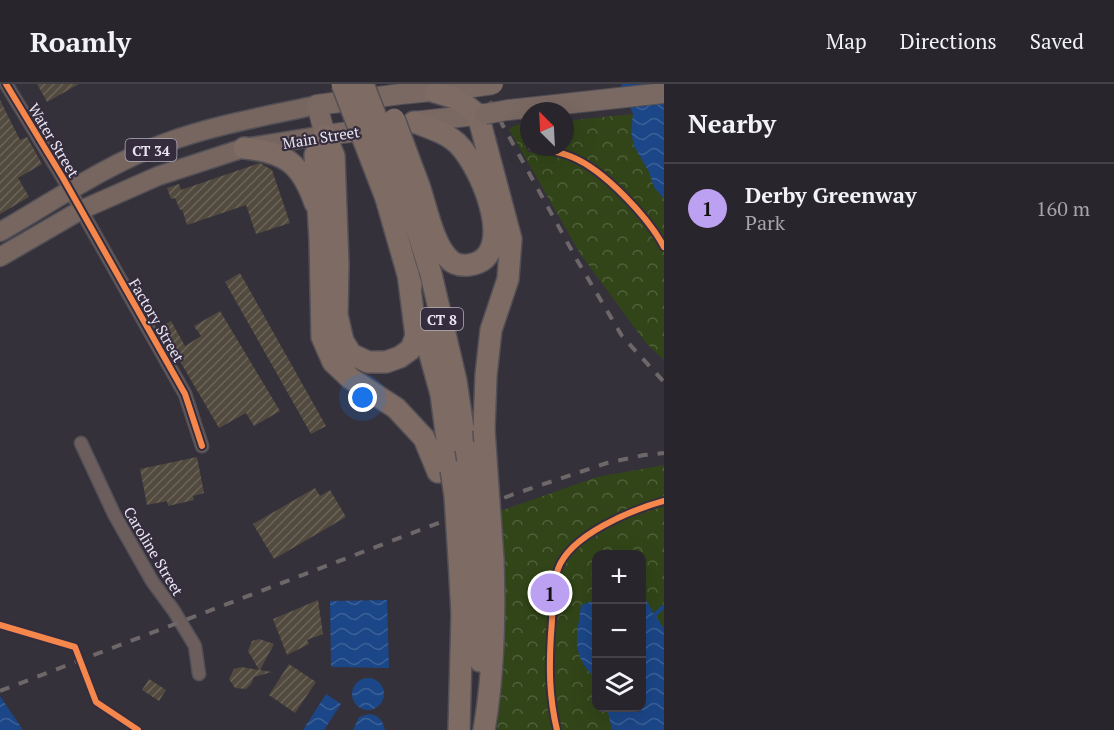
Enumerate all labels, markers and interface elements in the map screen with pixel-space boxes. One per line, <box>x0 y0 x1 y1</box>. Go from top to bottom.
text: Roamly <box>30 23 131 60</box>
text: Map <box>826 27 867 55</box>
text: Directions <box>900 27 997 55</box>
text: Saved <box>1030 27 1084 55</box>
street label: Water Street <box>24 99 84 181</box>
north arrow <box>520 102 574 156</box>
text: Nearby <box>688 106 776 140</box>
street label: Main Street <box>281 121 361 153</box>
road number: CT 34 <box>126 139 176 161</box>
text: Derby Greenway <box>745 180 917 209</box>
text: 1 <box>702 195 713 222</box>
text: 160 m <box>1036 195 1090 222</box>
text: Park <box>745 209 785 236</box>
street label: Factory Street <box>125 274 189 366</box>
road number: CT 8 <box>421 308 463 330</box>
your location <box>348 383 377 412</box>
street label: Caroline Street <box>120 503 189 600</box>
map controls <box>592 550 646 712</box>
button: + <box>592 550 646 604</box>
pin: 1 <box>530 570 570 616</box>
button: − <box>592 604 646 658</box>
button: layers <box>592 658 646 712</box>

